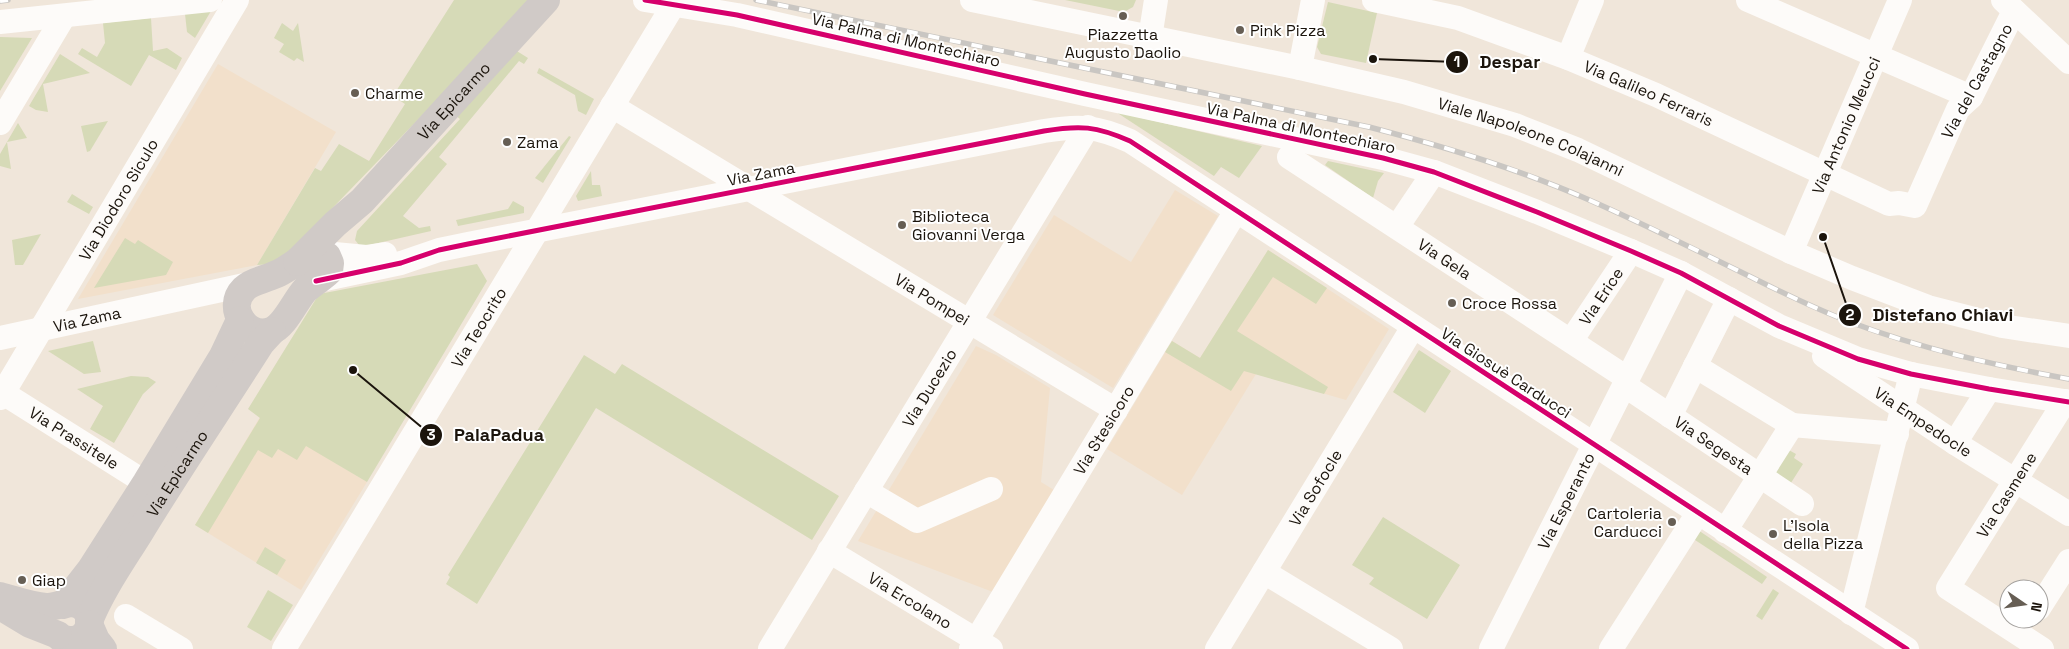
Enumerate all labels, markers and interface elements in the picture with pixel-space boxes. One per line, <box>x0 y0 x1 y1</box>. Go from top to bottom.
street label: Via Palma di Montechiaro <box>810 8 1002 72</box>
marker: Piazzetta Augusto Daolio <box>1117 10 1129 22</box>
place label: Pink Pizza <box>1250 20 1325 41</box>
street label: Via del Castagno <box>1937 20 2017 142</box>
place label: Piazzetta Augusto Daolio <box>1065 24 1181 63</box>
marker: Pink Pizza <box>1234 24 1246 36</box>
callout: Despar <box>1445 45 1550 78</box>
text: Despar <box>1480 50 1540 73</box>
text: 1 <box>1454 52 1460 71</box>
street label: Via Antonio Meucci <box>1807 53 1885 197</box>
street label: Via Galileo Ferraris <box>1581 55 1717 131</box>
street label: Via Epicarmo <box>413 57 495 144</box>
place label: Charme <box>365 83 424 104</box>
marker: Charme <box>349 87 361 99</box>
street label: Viale Napoleone Colajanni <box>1435 92 1627 181</box>
street label: Via Palma di Montechiaro <box>1204 98 1398 158</box>
place label: Zama <box>517 132 558 153</box>
street label: Via Diodoro Siculo <box>74 135 163 264</box>
marker: Zama <box>501 136 513 148</box>
street label: Via Zama <box>725 157 797 191</box>
place label: Biblioteca Giovanni Verga <box>912 206 1025 245</box>
marker: Biblioteca Giovanni Verga <box>896 219 908 231</box>
street label: Via Gela <box>1414 233 1476 284</box>
street label: Via Erice <box>1574 263 1628 329</box>
street label: Via Pompei <box>891 269 974 330</box>
street label: Via Teocrito <box>446 283 511 371</box>
place label: Croce Rossa <box>1462 293 1557 314</box>
marker: Croce Rossa <box>1446 297 1458 309</box>
callout: Distefano Chiavi <box>1837 298 2023 331</box>
street label: Via Zama <box>51 302 123 337</box>
text: Distefano Chiavi <box>1873 303 2013 326</box>
text: 2 <box>1846 305 1855 324</box>
street label: Via Giosuè Carducci <box>1437 323 1575 423</box>
street label: Via Ducezio <box>897 344 961 431</box>
street label: Via Stesicoro <box>1068 381 1139 479</box>
street label: Via Empedocle <box>1870 382 1976 462</box>
street label: Via Prassitele <box>25 402 123 474</box>
street label: Via Segesta <box>1670 411 1757 479</box>
callout: PalaPadua <box>419 418 554 451</box>
text: PalaPadua <box>454 423 545 446</box>
text: 3 <box>426 425 436 444</box>
street label: Via Epicarmo <box>141 426 212 521</box>
street label: Via Sofocle <box>1284 445 1347 530</box>
street label: Via Casmene <box>1972 448 2041 542</box>
street label: Via Esperanto <box>1533 449 1599 553</box>
place label: Cartoleria Carducci <box>1587 503 1662 542</box>
place label: L'Isola della Pizza <box>1783 515 1863 554</box>
marker: Cartoleria Carducci <box>1666 516 1678 528</box>
marker: L'Isola della Pizza <box>1767 528 1779 540</box>
street label: Via Ercolano <box>865 567 956 634</box>
place label: Giap <box>32 570 66 591</box>
marker: Giap <box>16 574 28 586</box>
north arrow <box>1999 579 2049 629</box>
text: N <box>2027 600 2046 614</box>

